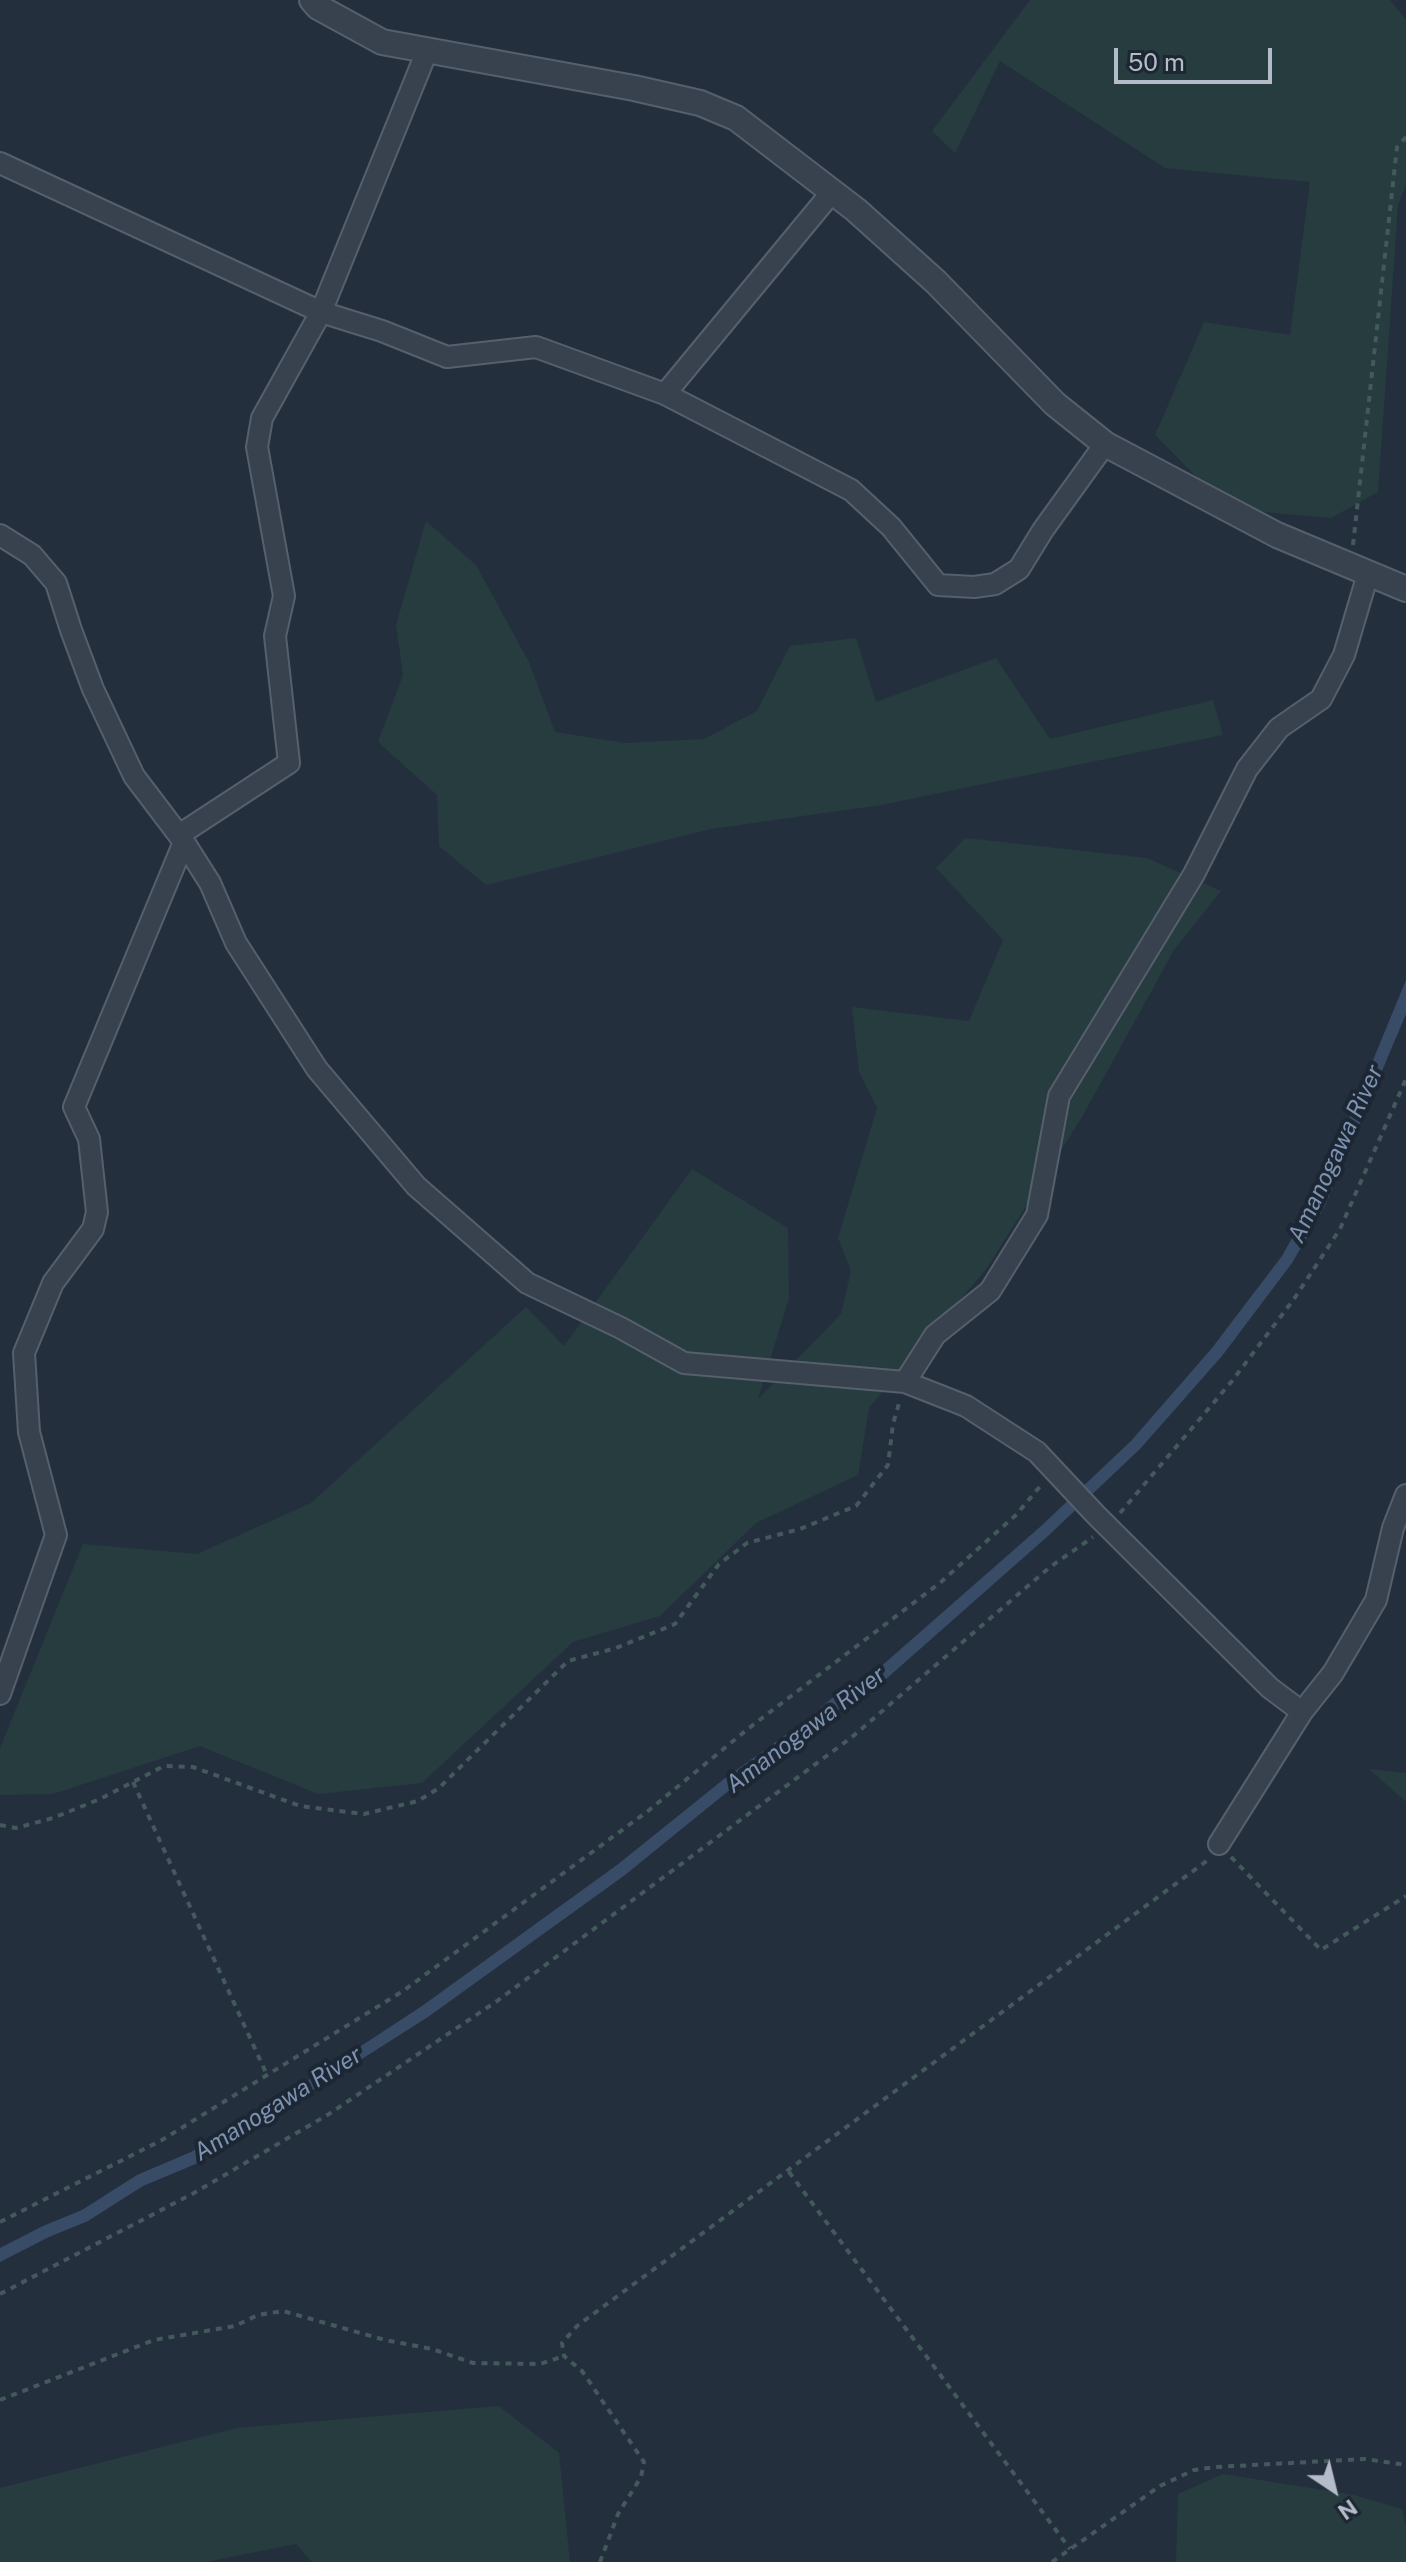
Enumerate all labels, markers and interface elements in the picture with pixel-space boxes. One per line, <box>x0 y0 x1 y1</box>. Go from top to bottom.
scale bar <box>1118 32 1276 82</box>
text: 50 m <box>1128 48 1185 76</box>
water label: Amanogawa River <box>1282 1061 1390 1247</box>
water label: Amanogawa River <box>720 1661 892 1799</box>
water label: Amanogawa River <box>189 2041 367 2167</box>
north arrow <box>1294 2450 1374 2530</box>
text: N <box>1333 2494 1362 2525</box>

